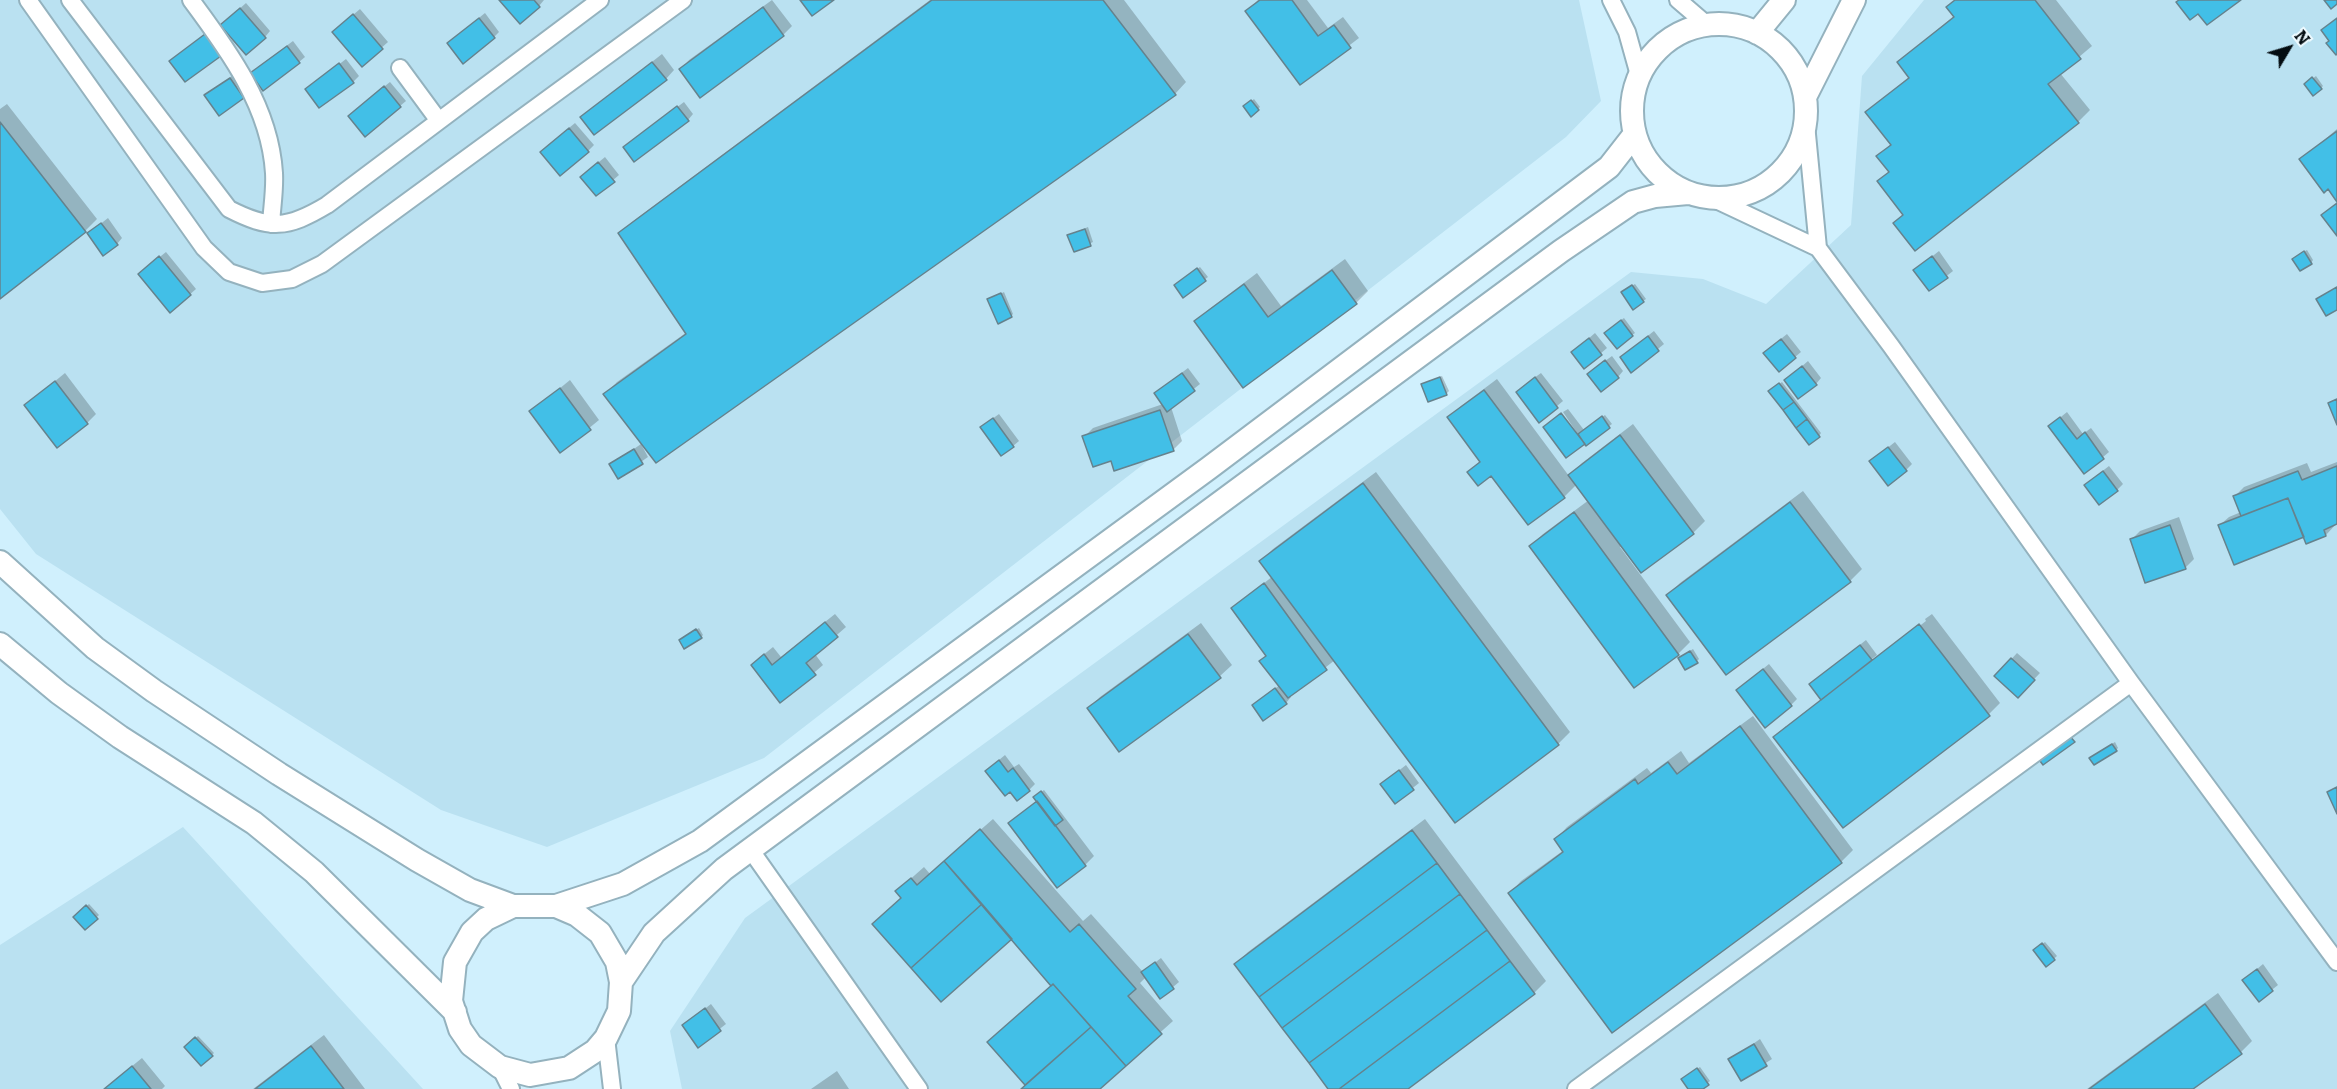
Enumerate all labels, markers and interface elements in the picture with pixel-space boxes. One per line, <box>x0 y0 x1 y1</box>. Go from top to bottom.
north arrow <box>2259 18 2319 78</box>
text: N <box>2290 24 2317 50</box>

